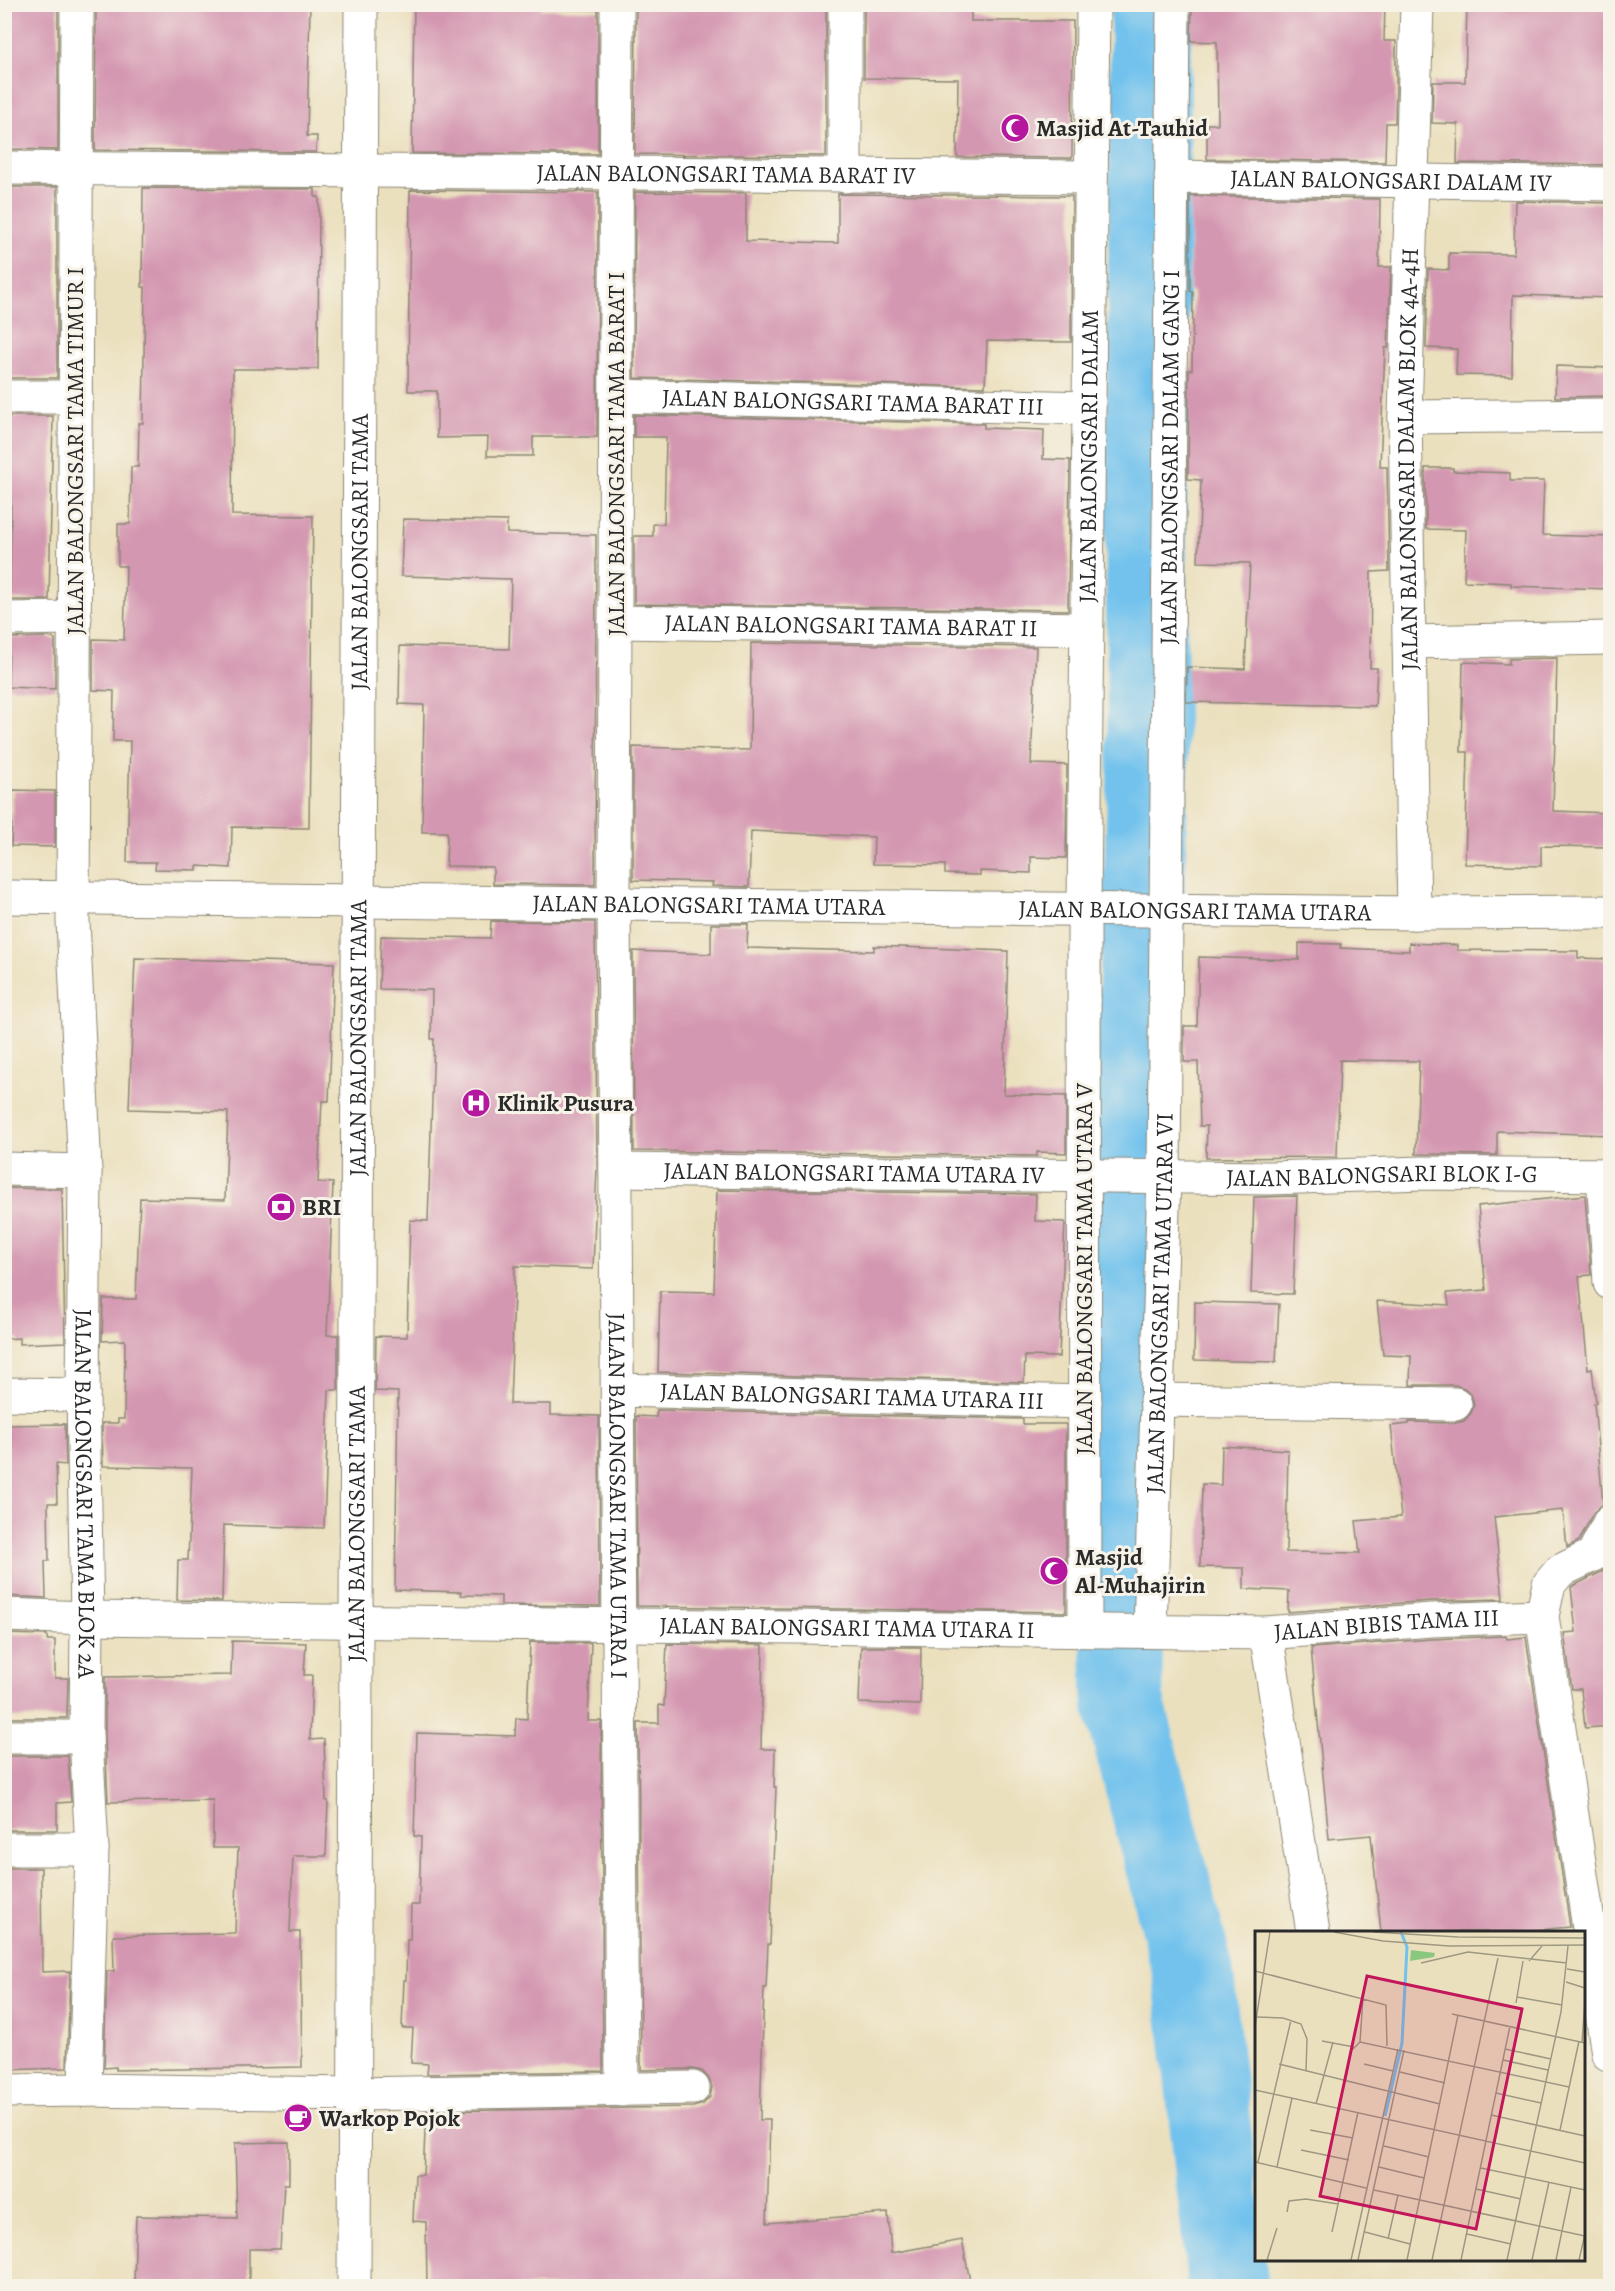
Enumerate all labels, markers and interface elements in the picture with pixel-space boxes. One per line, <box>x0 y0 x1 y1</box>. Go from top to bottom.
mosque icon: Masjid At-Tauhid <box>999 112 1031 144</box>
place label: Masjid At-Tauhid <box>1036 112 1208 144</box>
street label: JALAN BALONGSARI TAMA BARAT IV <box>536 156 916 192</box>
street label: JALAN BALONGSARI DALAM IV <box>1230 162 1552 199</box>
street label: JALAN BALONGSARI DALAM BLOK 4A-4H <box>1389 247 1426 671</box>
street label: JALAN BALONGSARI TAMA TIMUR I <box>59 267 91 635</box>
street label: JALAN BALONGSARI DALAM GANG I <box>1152 270 1187 645</box>
street label: JALAN BALONGSARI TAMA BARAT I <box>600 272 632 636</box>
street label: JALAN BALONGSARI DALAM <box>1071 309 1106 603</box>
street label: JALAN BALONGSARI TAMA BARAT III <box>662 381 1044 423</box>
street label: JALAN BALONGSARI TAMA <box>343 413 376 690</box>
street label: JALAN BALONGSARI TAMA BARAT II <box>664 607 1038 644</box>
street label: JALAN BALONGSARI TAMA UTARA <box>532 887 887 923</box>
street label: JALAN BALONGSARI TAMA UTARA <box>1018 893 1373 929</box>
street label: JALAN BALONGSARI TAMA <box>341 899 374 1176</box>
street label: JALAN BALONGSARI TAMA UTARA V <box>1068 1083 1100 1455</box>
hospital icon: Klinik Pusura <box>460 1087 492 1119</box>
place label: Klinik Pusura <box>497 1087 635 1119</box>
street label: JALAN BALONGSARI TAMA UTARA VI <box>1138 1113 1180 1494</box>
street label: JALAN BALONGSARI TAMA UTARA IV <box>663 1155 1045 1191</box>
street label: JALAN BALONGSARI BLOK I-G <box>1226 1157 1538 1194</box>
bank icon: BRI <box>265 1191 297 1223</box>
place label: BRI <box>302 1191 341 1223</box>
street label: JALAN BALONGSARI TAMA BLOK 2A <box>67 1309 103 1680</box>
street label: JALAN BALONGSARI TAMA UTARA I <box>601 1313 635 1679</box>
street label: JALAN BALONGSARI TAMA UTARA III <box>660 1375 1044 1417</box>
street label: JALAN BALONGSARI TAMA <box>340 1385 373 1662</box>
place label: Masjid Al-Muhajirin <box>1074 1541 1206 1601</box>
mosque icon: Masjid Al-Muhajirin <box>1038 1555 1070 1587</box>
street label: JALAN BIBIS TAMA III <box>1273 1602 1500 1648</box>
street label: JALAN BALONGSARI TAMA UTARA II <box>659 1609 1035 1646</box>
inset map <box>1255 1931 1585 2261</box>
cafe icon: Warkop Pojok <box>282 2102 314 2134</box>
place label: Warkop Pojok <box>318 2102 460 2134</box>

